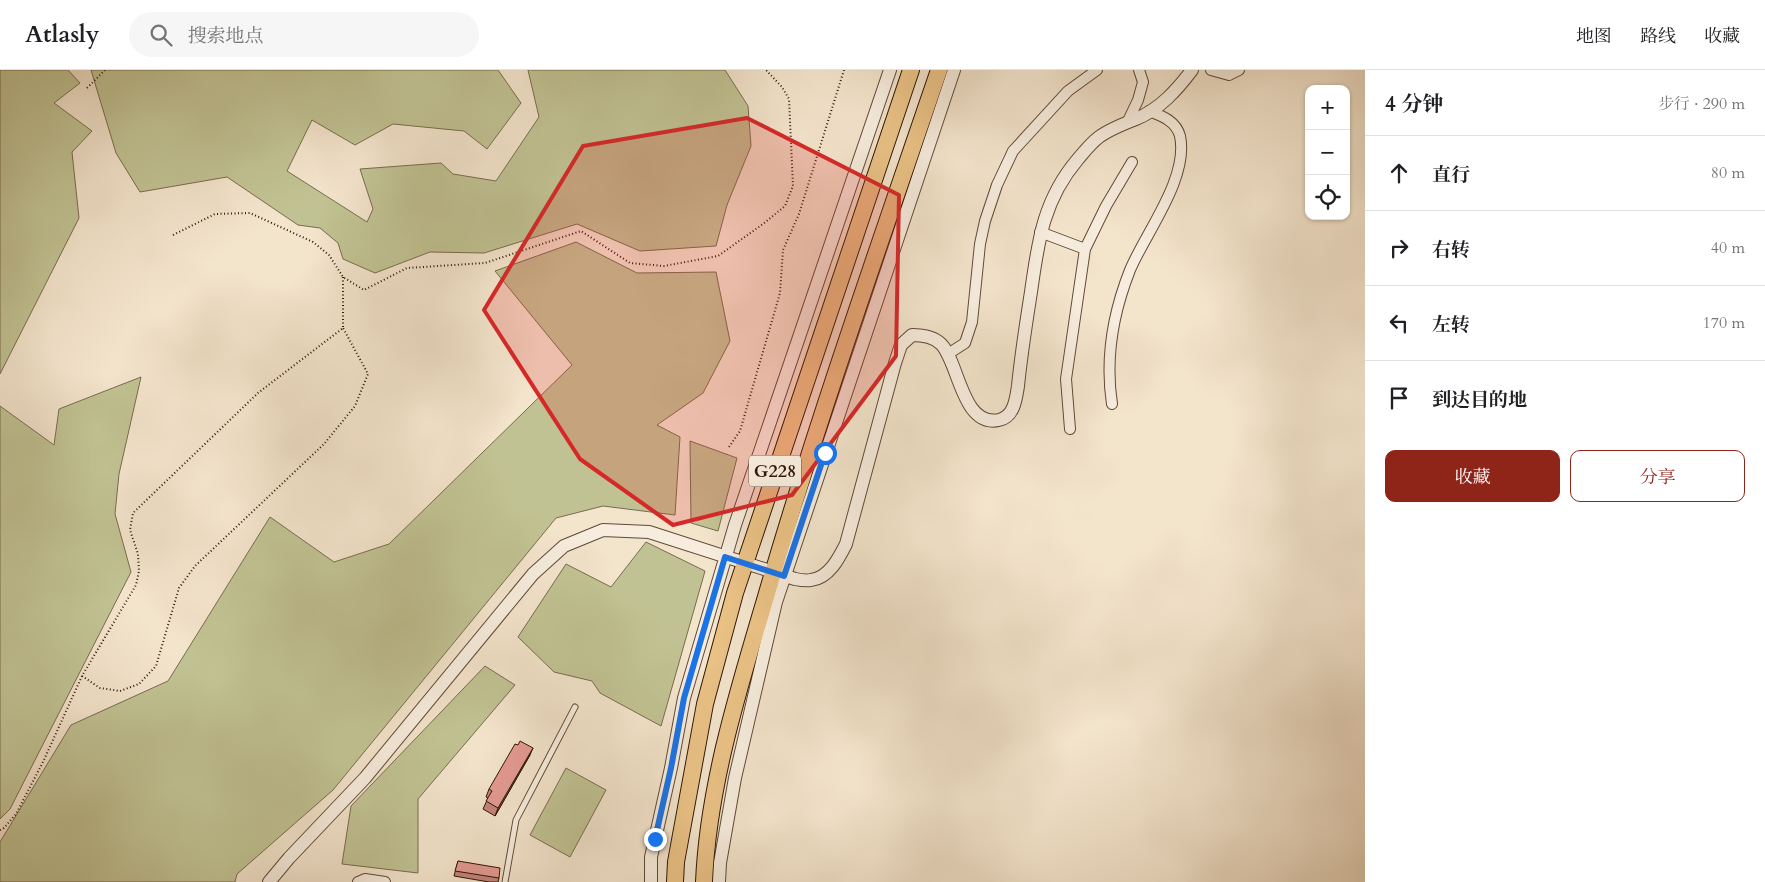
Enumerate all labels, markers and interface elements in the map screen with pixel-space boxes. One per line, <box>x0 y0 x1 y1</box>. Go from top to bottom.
search box <box>129 12 479 57</box>
text: Atlasly <box>25 18 99 51</box>
icon: search <box>147 21 175 49</box>
text: 搜索地点 <box>187 23 263 49</box>
text: 地图 <box>1576 24 1612 49</box>
text: 路线 <box>1640 24 1676 49</box>
text: 收藏 <box>1704 24 1740 49</box>
map controls <box>1305 85 1350 220</box>
button: + <box>1305 85 1350 130</box>
text: 4 分钟 <box>1385 90 1443 119</box>
text: 步行 · 290 m <box>1658 93 1745 115</box>
button: − <box>1305 130 1350 175</box>
icon: ahead <box>1385 159 1413 187</box>
text: 直行 <box>1432 162 1470 188</box>
text: 80 m <box>1711 162 1745 184</box>
button: locate <box>1305 175 1350 220</box>
icon: right <box>1385 234 1413 262</box>
text: 右转 <box>1432 237 1470 263</box>
text: 40 m <box>1711 237 1745 259</box>
icon: left <box>1385 309 1413 337</box>
text: 左转 <box>1432 312 1470 338</box>
text: 170 m <box>1703 312 1745 334</box>
icon: arrive <box>1385 384 1413 412</box>
text: 到达目的地 <box>1432 387 1527 413</box>
route start <box>814 442 837 465</box>
button: 收藏 <box>1385 450 1560 502</box>
button: 分享 <box>1570 450 1745 502</box>
road number: G228 <box>749 456 801 486</box>
route end <box>644 828 667 851</box>

